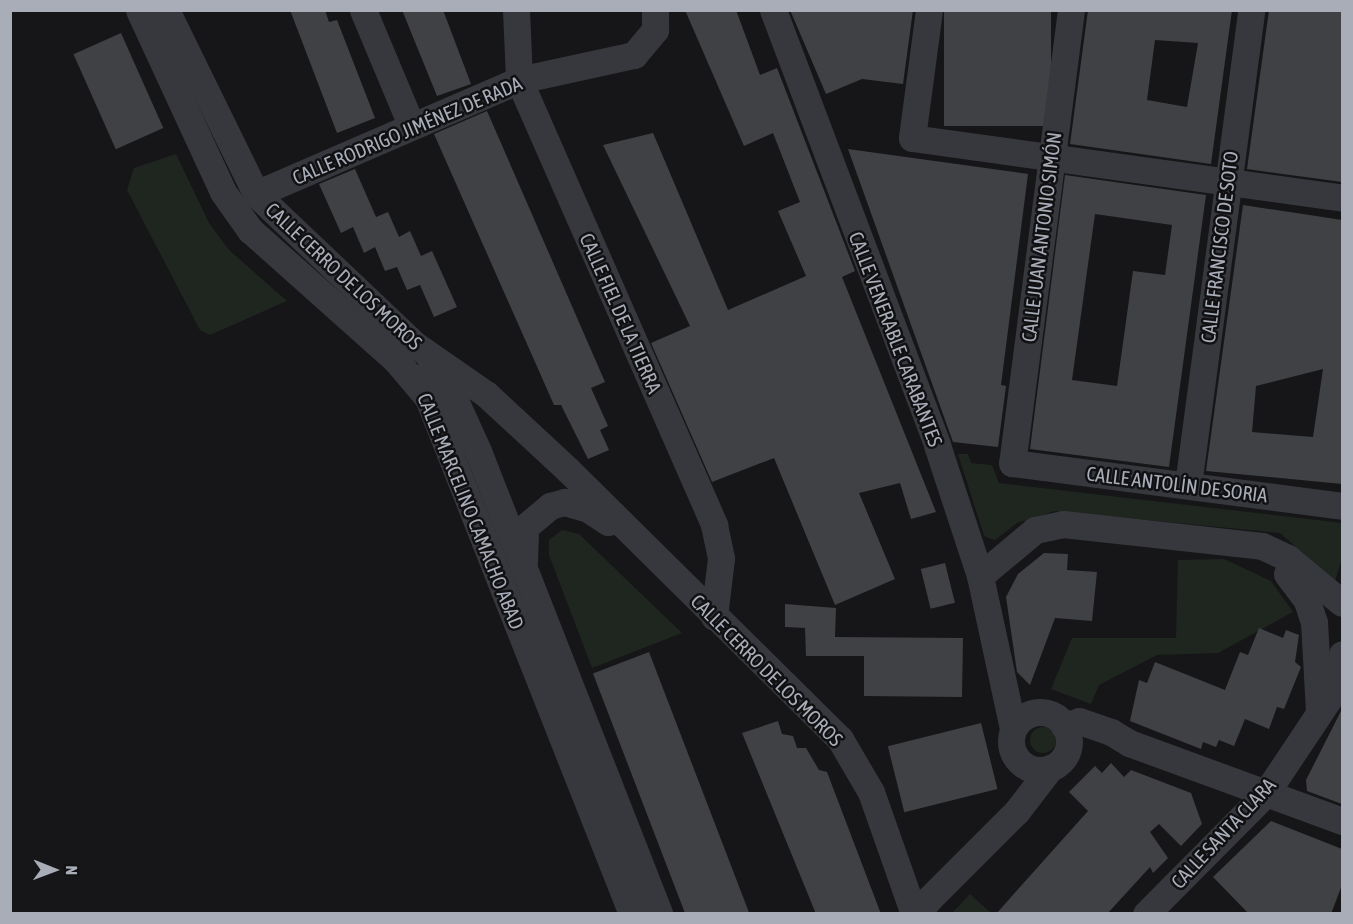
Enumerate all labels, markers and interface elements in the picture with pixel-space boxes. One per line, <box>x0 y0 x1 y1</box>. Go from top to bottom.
street label: CALLE RODRIGO JIMÉNEZ DE RADA <box>289 71 525 189</box>
street label: CALLE JUAN ANTONIO SIMÓN <box>1016 131 1066 343</box>
street label: CALLE FRANCISCO DE SOTO <box>1195 150 1243 344</box>
street label: CALLE CERRO DE LOS MOROS <box>261 197 427 355</box>
street label: CALLE VENERABLE CARABANTES <box>844 228 948 450</box>
street label: CALLE FIEL DE LA TIERRA <box>575 229 667 397</box>
street label: CALLE MARCELINO CAMACHO ABAD <box>413 389 529 633</box>
street label: CALLE ANTOLÍN DE SORIA <box>1085 461 1269 507</box>
street label: CALLE CERRO DE LOS MOROS <box>686 589 848 751</box>
street label: CALLE SANTA CLARA <box>1166 773 1280 893</box>
north arrow <box>24 840 84 900</box>
text: N <box>63 865 81 875</box>

